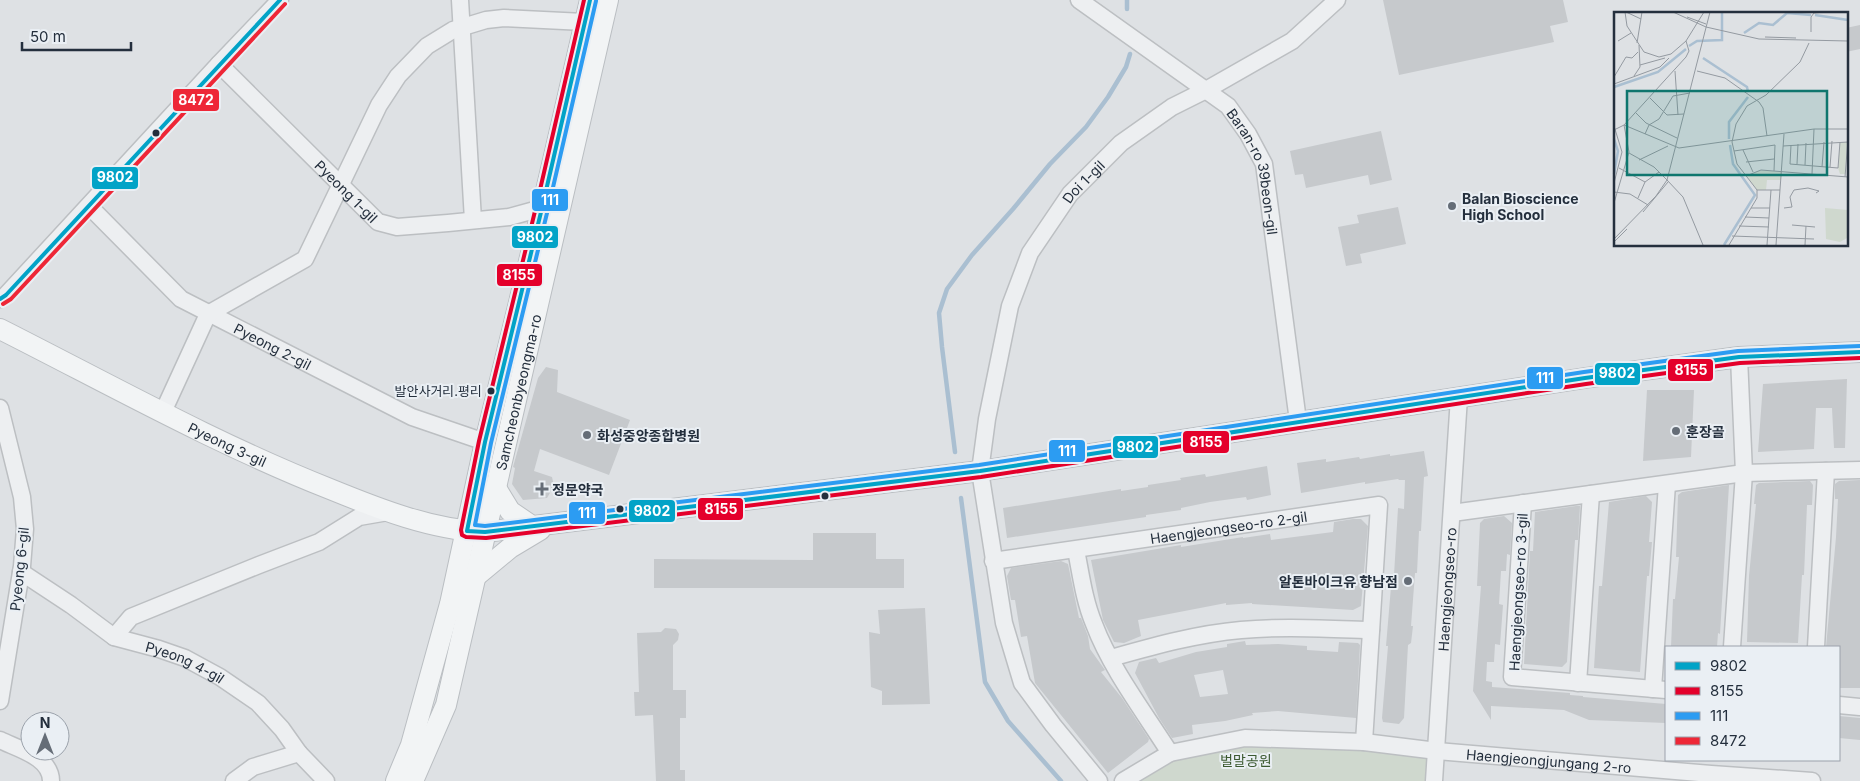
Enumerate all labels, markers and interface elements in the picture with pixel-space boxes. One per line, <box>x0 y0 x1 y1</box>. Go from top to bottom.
inset map <box>1614 12 1848 246</box>
scale bar <box>22 20 131 52</box>
text: 50 m <box>30 27 66 46</box>
line badge: 8472 <box>172 88 220 112</box>
text: 8472 <box>178 91 214 108</box>
street label: Baran-ro 39beon-gil <box>1224 105 1282 236</box>
unlabelled marker <box>151 128 161 138</box>
street label: Pyeong 1-gil <box>312 156 382 226</box>
street label: Doi 1-gil <box>1058 156 1108 206</box>
line badge: 9802 <box>91 166 139 190</box>
text: 9802 <box>97 168 133 185</box>
line badge: 111 <box>531 188 569 212</box>
place label: Balan Bioscience High School <box>1462 190 1579 223</box>
text: 111 <box>541 191 559 208</box>
marker: Balan Bioscience High School <box>1446 200 1458 212</box>
line badge: 9802 <box>511 225 559 249</box>
text: 9802 <box>517 228 553 245</box>
line badge: 8155 <box>496 263 543 287</box>
text: 8155 <box>502 266 536 283</box>
street label: Samcheonbyeongma-ro <box>492 312 544 472</box>
street label: Pyeong 2-gil <box>231 319 314 373</box>
line badge: 8155 <box>1667 358 1714 382</box>
text: 8155 <box>1674 361 1708 378</box>
line badge: 9802 <box>1594 362 1641 386</box>
text: 9802 <box>1599 364 1635 381</box>
line badge: 111 <box>1526 366 1564 390</box>
text: 111 <box>1536 369 1554 386</box>
place label: 발안사거리.평리 <box>395 383 482 399</box>
marker: 발안사거리.평리 <box>486 386 496 396</box>
street label: Pyeong 3-gil <box>186 418 269 470</box>
place label: 훈장골 <box>1686 423 1725 440</box>
marker: 훈장골 <box>1670 425 1682 437</box>
place label: 화성중앙종합병원 <box>597 427 700 444</box>
marker: 화성중앙종합병원 <box>581 429 593 441</box>
line badge: 8155 <box>1182 430 1230 454</box>
text: 8155 <box>1189 433 1223 450</box>
line badge: 9802 <box>1112 435 1159 459</box>
text: 9802 <box>1117 438 1153 455</box>
line badge: 111 <box>1048 439 1086 463</box>
text: 111 <box>1058 442 1076 459</box>
place label: 정문약국 <box>552 481 604 498</box>
marker: 정문약국 <box>536 483 548 495</box>
unlabelled marker <box>820 491 830 501</box>
line badge: 8155 <box>697 497 744 521</box>
line badge: 9802 <box>628 499 676 523</box>
text: 8155 <box>704 500 738 517</box>
line badge: 111 <box>568 501 606 525</box>
text: 9802 <box>634 502 670 519</box>
text: 111 <box>578 504 596 521</box>
unlabelled marker <box>615 504 625 514</box>
street label: Haengjeongseo-ro 2-gil <box>1149 507 1308 547</box>
street label: Haengjeongseo-ro 3-gil <box>1505 513 1531 671</box>
street label: Pyeong 6-gil <box>6 526 32 612</box>
street label: Haengjeongseo-ro <box>1434 527 1459 652</box>
place label: 알톤바이크유 향남점 <box>1279 573 1398 590</box>
marker: 알톤바이크유 향남점 <box>1402 575 1414 587</box>
street label: Pyeong 4-gil <box>144 637 228 686</box>
legend <box>1665 646 1840 761</box>
text: 9802 <box>1710 656 1747 675</box>
text: 8155 <box>1710 681 1744 700</box>
text: 111 <box>1710 706 1728 725</box>
north arrow <box>20 711 70 761</box>
text: N <box>40 714 50 731</box>
text: 8472 <box>1710 731 1747 750</box>
street label: Haengjeongjungang 2-ro <box>1465 745 1632 776</box>
park label: 벌말공원 <box>1220 752 1272 769</box>

